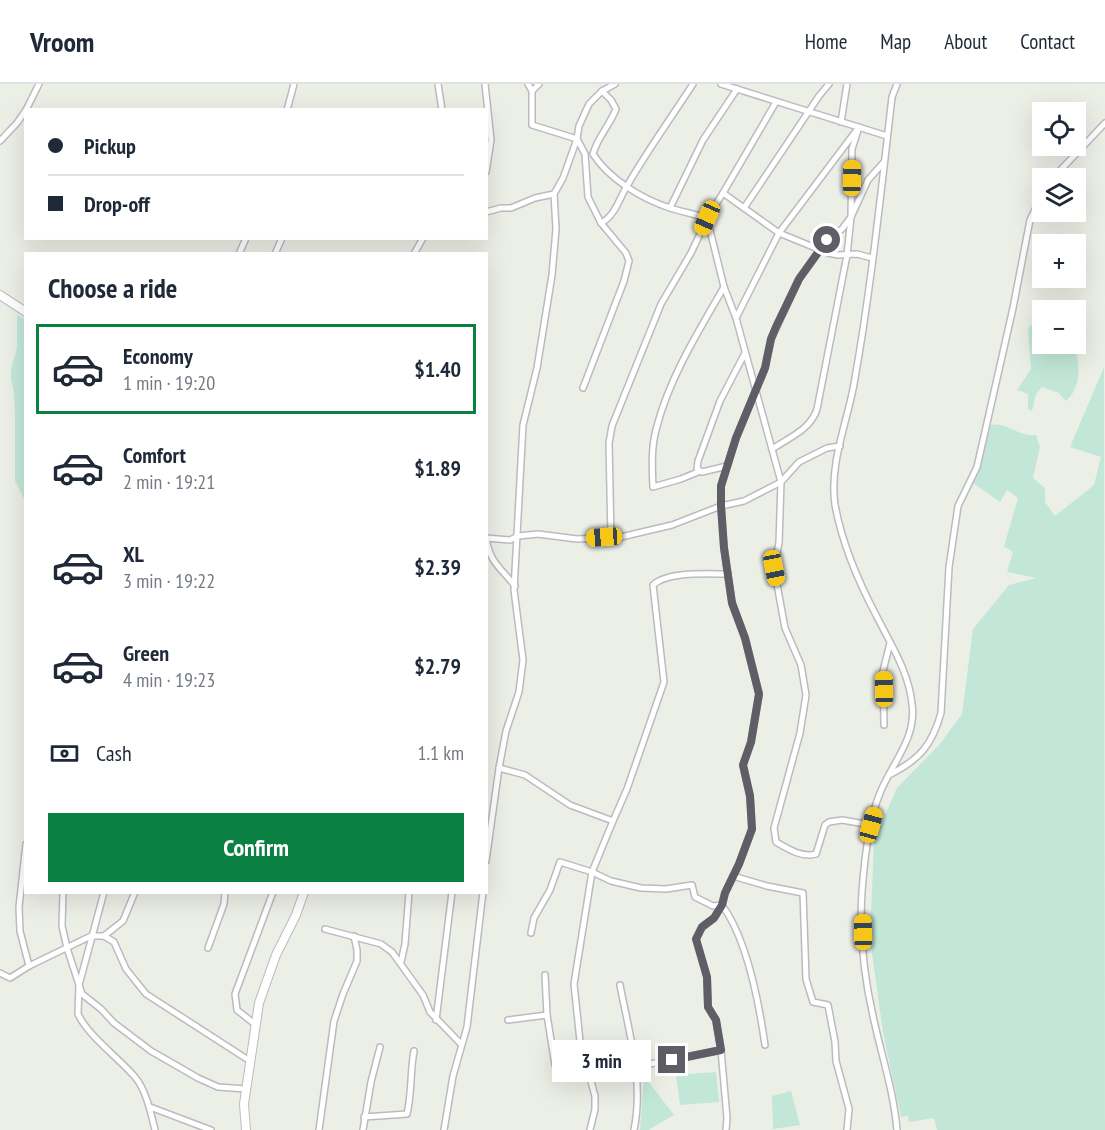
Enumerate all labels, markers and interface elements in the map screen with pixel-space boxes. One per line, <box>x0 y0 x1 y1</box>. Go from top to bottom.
text: Vroom <box>30 23 94 60</box>
text: Home <box>805 28 847 55</box>
text: Map <box>880 28 911 55</box>
text: About <box>944 28 987 55</box>
text: Contact <box>1020 28 1075 55</box>
map controls <box>1032 102 1086 354</box>
button: locate <box>1032 102 1086 156</box>
text: Pickup <box>84 132 136 160</box>
car <box>843 160 861 196</box>
button: layers <box>1032 168 1086 222</box>
text: Drop-off <box>84 190 150 218</box>
car <box>691 198 723 238</box>
route start <box>813 226 840 253</box>
button: + <box>1032 234 1086 288</box>
text: Choose a ride <box>48 271 177 305</box>
button: − <box>1032 300 1086 354</box>
icon: car <box>51 342 105 396</box>
text: Economy <box>123 342 193 370</box>
text: $1.40 <box>414 355 461 383</box>
text: 1 min · 19:20 <box>123 370 215 396</box>
icon: car <box>51 441 105 495</box>
text: Comfort <box>123 441 186 469</box>
text: $1.89 <box>414 454 461 482</box>
text: 2 min · 19:21 <box>123 469 215 495</box>
car <box>585 527 623 547</box>
icon: car <box>51 540 105 594</box>
text: XL <box>123 540 144 568</box>
car <box>762 549 786 587</box>
text: $2.39 <box>414 553 461 581</box>
text: 3 min · 19:22 <box>123 568 215 594</box>
icon: car <box>51 639 105 693</box>
text: Green <box>123 639 169 667</box>
text: $2.79 <box>414 652 461 680</box>
text: 4 min · 19:23 <box>123 667 215 693</box>
car <box>875 671 893 707</box>
icon: cash <box>48 737 81 770</box>
text: Cash <box>96 739 132 767</box>
text: 1.1 km <box>417 740 464 766</box>
car <box>858 805 884 845</box>
button: Confirm <box>48 813 464 882</box>
car <box>854 914 872 950</box>
callout: 3 min <box>552 1039 651 1081</box>
route end <box>658 1046 685 1073</box>
text: 3 min <box>581 1048 622 1074</box>

